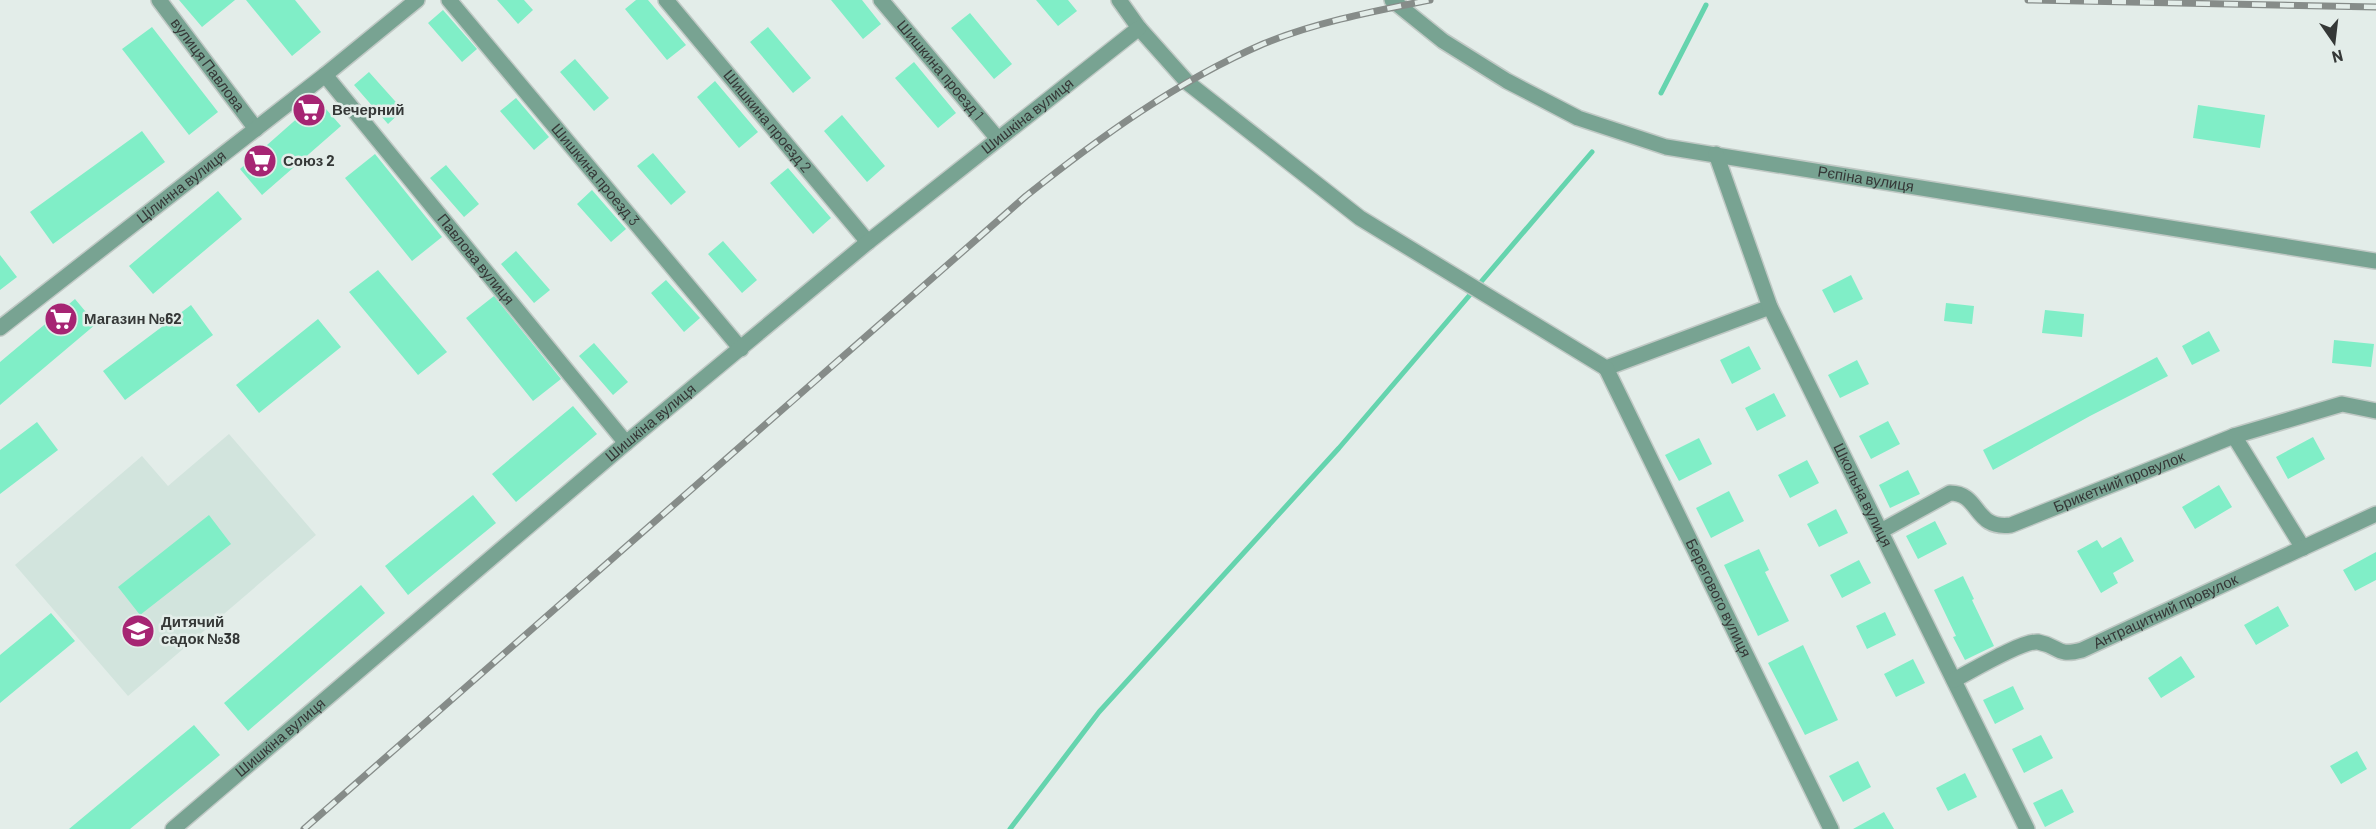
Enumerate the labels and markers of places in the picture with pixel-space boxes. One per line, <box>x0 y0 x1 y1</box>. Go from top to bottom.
supermarket icon: Вечерний <box>291 92 327 128</box>
place label: Вечерний <box>332 100 405 118</box>
supermarket icon: Союз 2 <box>242 143 278 179</box>
place label: Союз 2 <box>283 151 335 169</box>
supermarket icon: Магазин №62 <box>43 301 79 337</box>
place label: Магазин №62 <box>84 309 182 327</box>
place label: Дитячий садок №38 <box>161 612 240 647</box>
school or university icon: Дитячий садок №38 <box>120 613 156 649</box>

